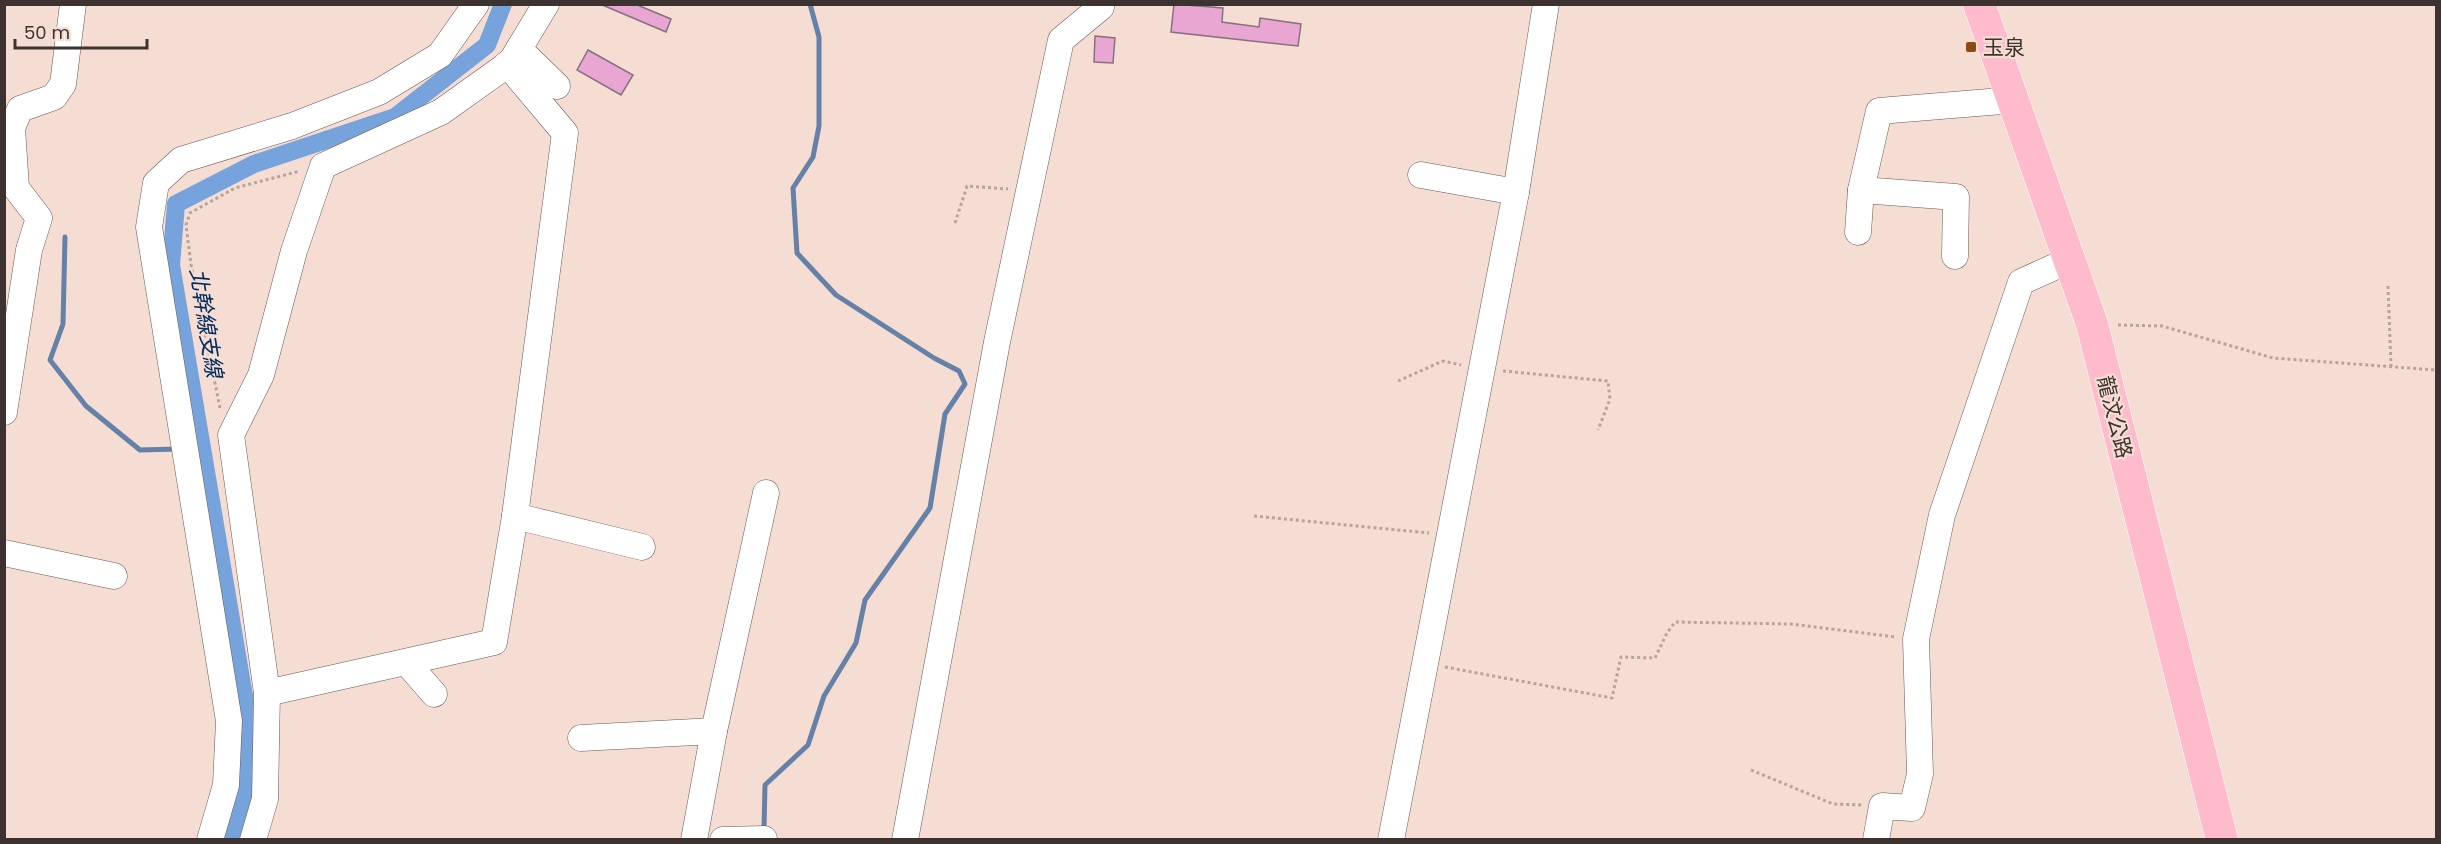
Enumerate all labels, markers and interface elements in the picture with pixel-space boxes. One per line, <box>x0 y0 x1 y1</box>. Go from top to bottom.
scale bar <box>15 12 147 50</box>
text: 50 m <box>24 20 70 45</box>
place label: 玉泉 <box>1983 33 2025 62</box>
marker: 玉泉 <box>1964 40 1978 54</box>
water label: 北幹線支線 <box>182 266 230 383</box>
street label: 龍汶公路 <box>2091 373 2139 461</box>

